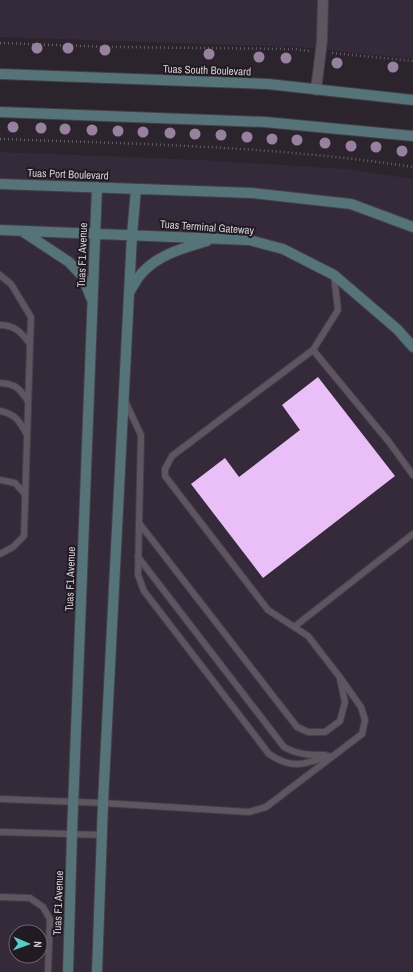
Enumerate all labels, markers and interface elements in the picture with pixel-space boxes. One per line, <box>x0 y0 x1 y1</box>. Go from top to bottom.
street label: Tuas South Boulevard <box>163 61 251 79</box>
street label: Tuas Port Boulevard <box>27 166 109 182</box>
street label: Tuas Terminal Gateway <box>159 217 255 237</box>
street label: Tuas F1 Avenue <box>74 222 90 288</box>
street label: Tuas F1 Avenue <box>62 546 78 612</box>
street label: Tuas F1 Avenue <box>50 870 66 936</box>
north arrow <box>8 924 48 964</box>
text: N <box>31 941 45 948</box>

